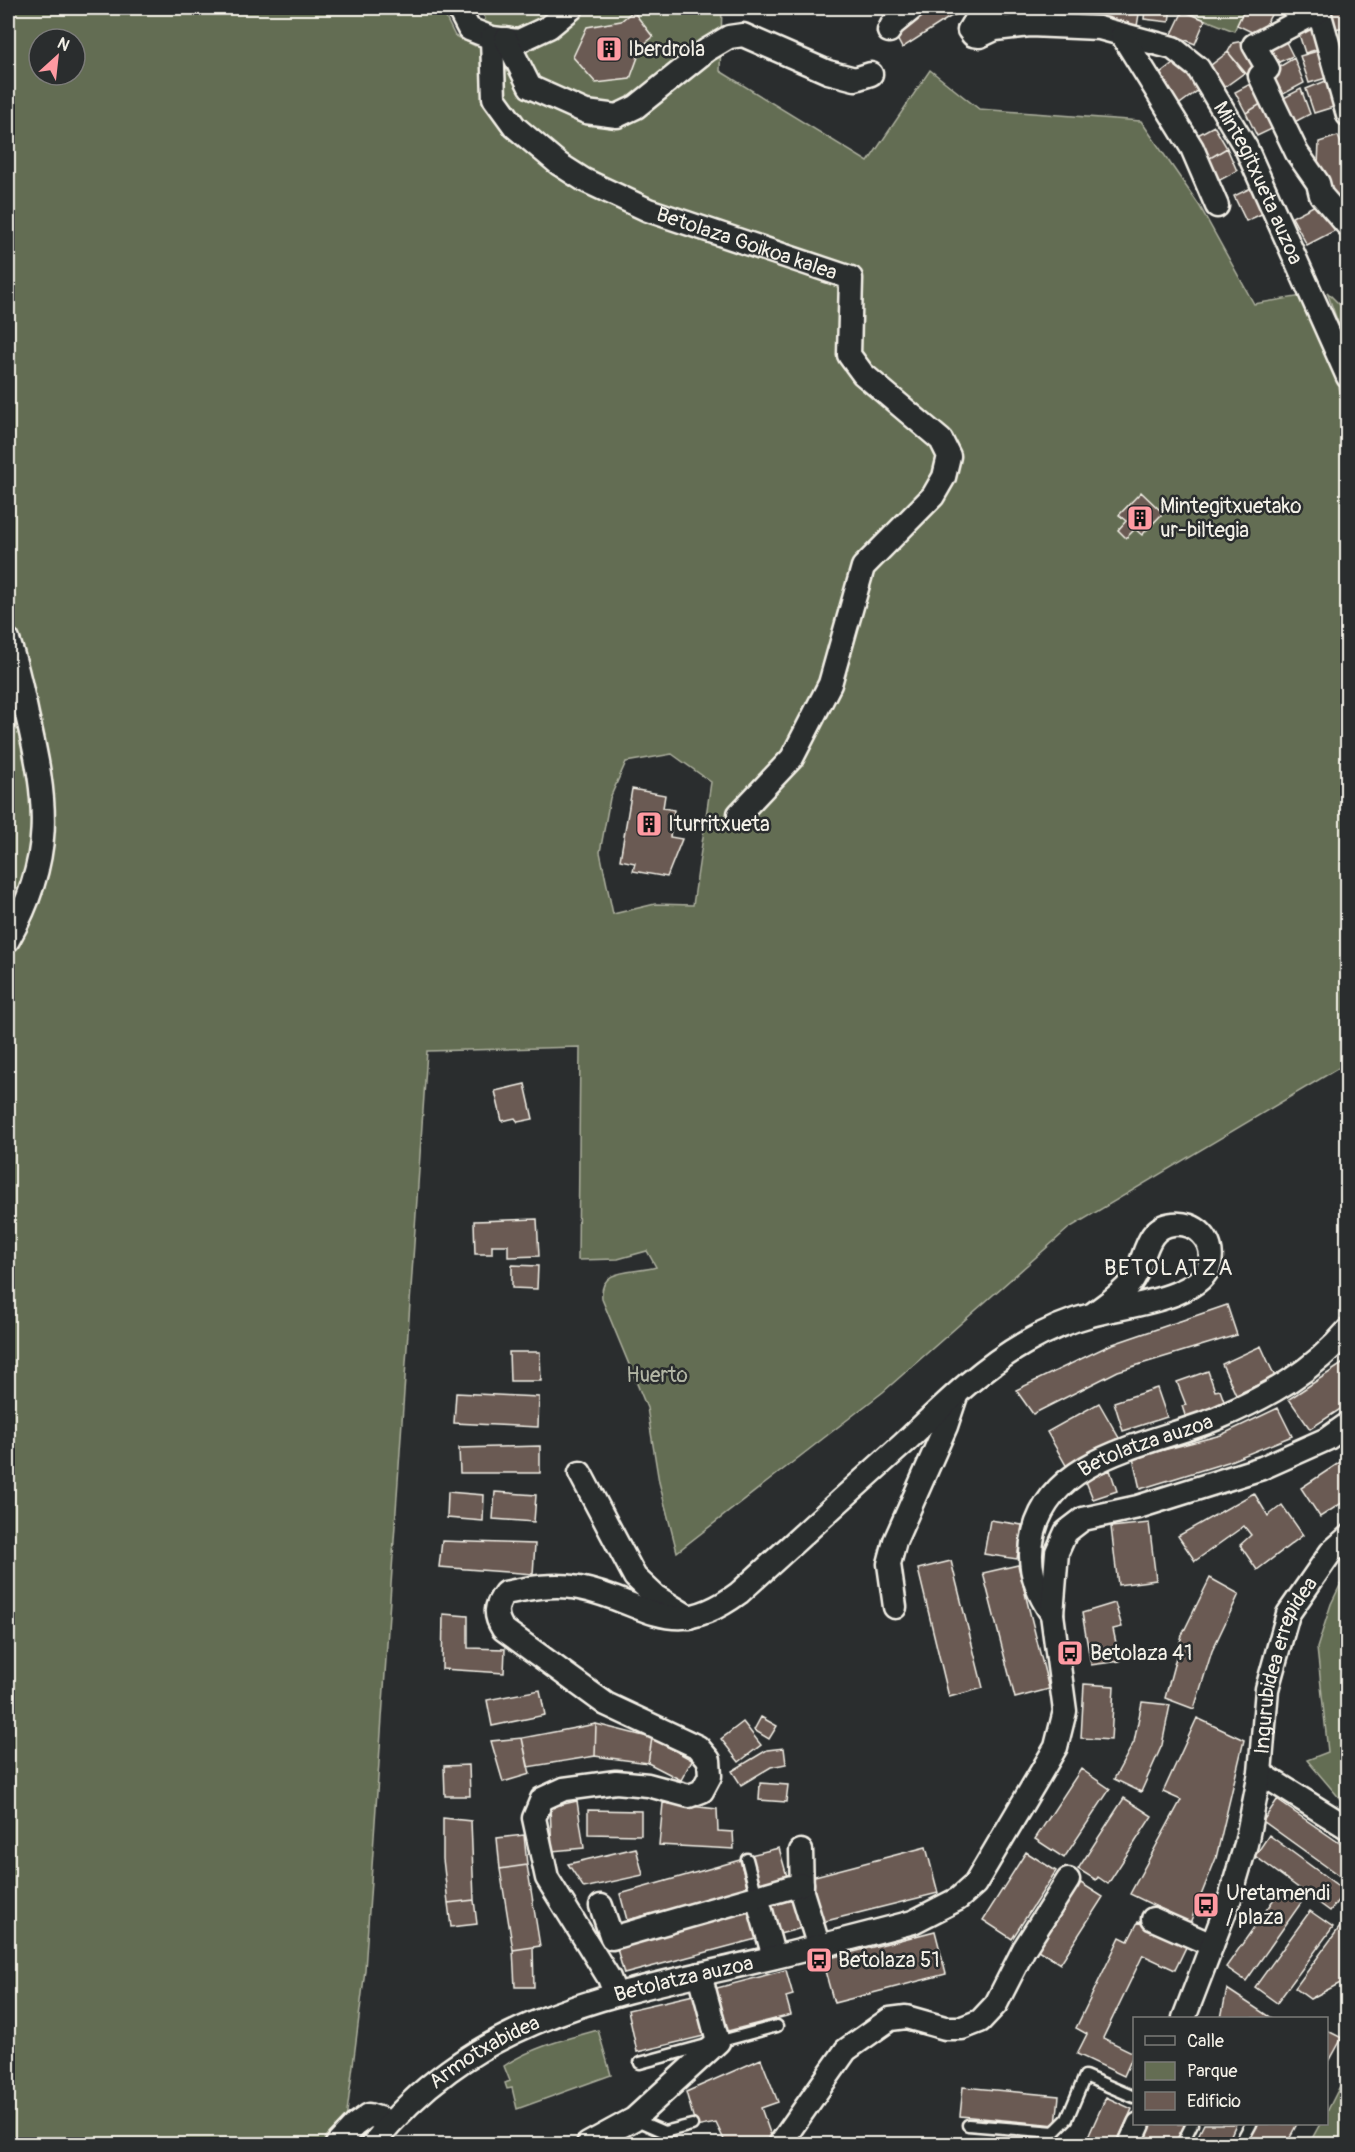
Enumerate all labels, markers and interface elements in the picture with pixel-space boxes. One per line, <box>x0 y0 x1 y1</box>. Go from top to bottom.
north arrow <box>27 27 87 87</box>
text: N <box>54 33 73 56</box>
building icon: Iberdrola <box>594 34 624 64</box>
place label: Iberdrola <box>628 36 705 63</box>
street label: Mintegitxueta auzoa <box>1207 97 1309 269</box>
street label: Betolaza Goikoa kalea <box>653 201 841 286</box>
place label: Mintegitxuetako ur-biltegia <box>1160 493 1302 544</box>
building icon: Mintegitxuetako ur-biltegia <box>1125 503 1155 533</box>
building icon: Iturritxueta <box>634 809 664 839</box>
place label: Iturritxueta <box>668 811 770 838</box>
district label: BETOLATZA <box>1104 1254 1234 1282</box>
park label: Huerto <box>626 1362 688 1389</box>
street label: Betolatza auzoa <box>1073 1408 1217 1483</box>
street label: Ingurubidea errepidea <box>1249 1572 1324 1755</box>
bus stop icon: Betolaza 41 <box>1055 1638 1085 1668</box>
place label: Betolaza 41 <box>1090 1640 1192 1667</box>
place label: Uretamendi / plaza <box>1226 1880 1330 1931</box>
bus stop icon: Uretamendi / plaza <box>1191 1890 1221 1920</box>
bus stop icon: Betolaza 51 <box>804 1945 834 1975</box>
place label: Betolaza 51 <box>838 1947 940 1974</box>
street label: Betolatza auzoa <box>611 1950 756 2009</box>
street label: Armotxabidea <box>423 2009 544 2095</box>
legend <box>1133 2017 1328 2125</box>
text: Calle <box>1187 2030 1224 2053</box>
text: Parque <box>1187 2060 1237 2083</box>
text: Edificio <box>1187 2090 1241 2113</box>

